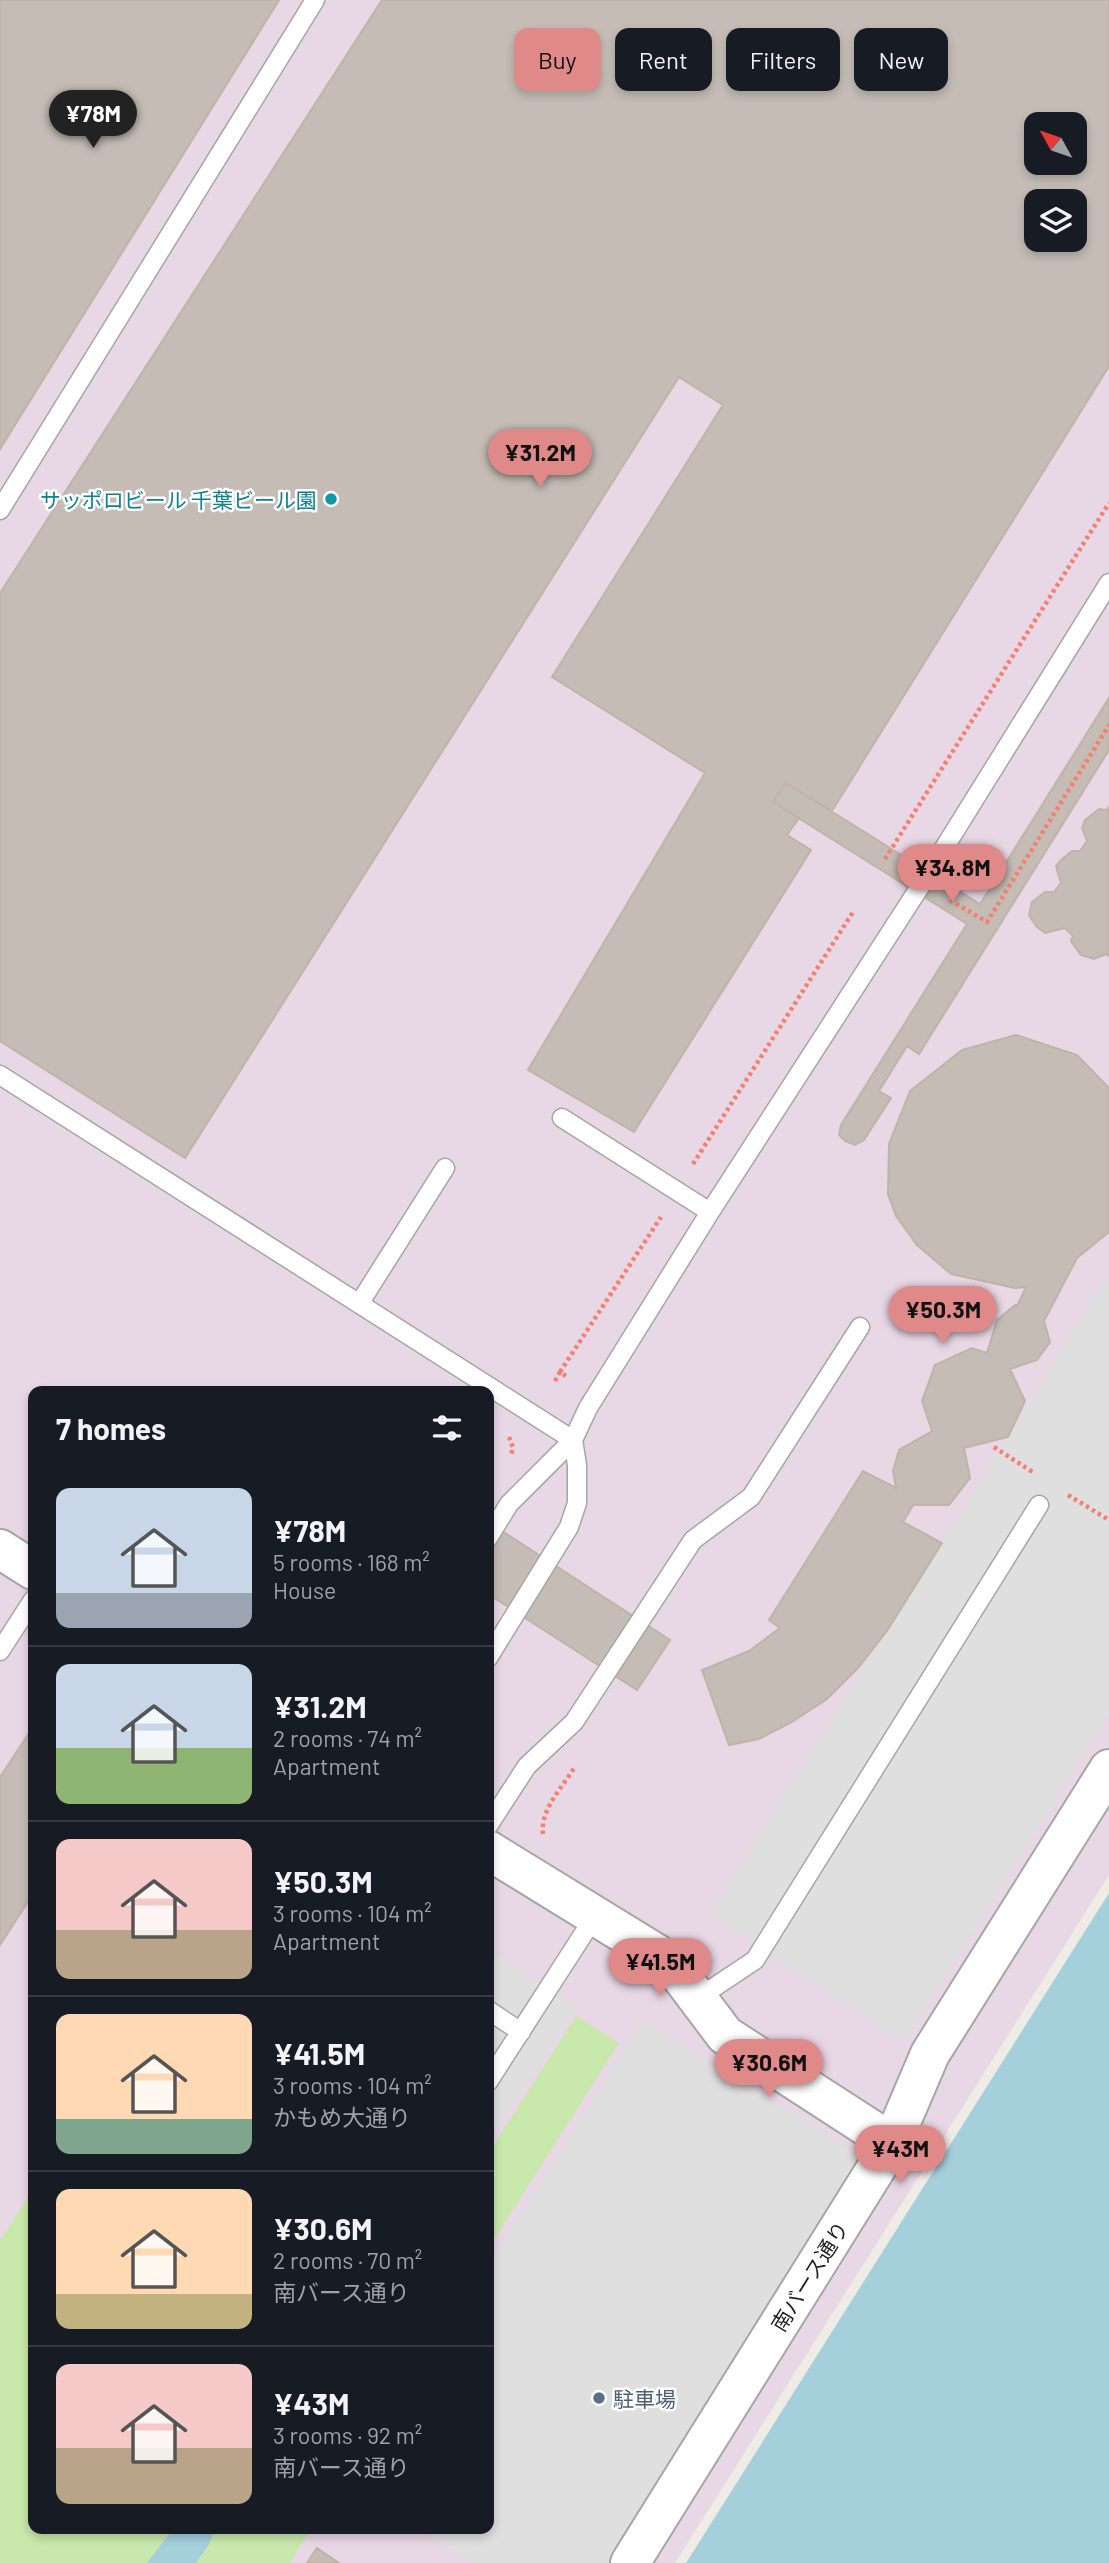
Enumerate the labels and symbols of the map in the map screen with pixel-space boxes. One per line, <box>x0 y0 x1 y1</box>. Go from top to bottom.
pin: ¥78M <box>52 90 134 150</box>
north arrow <box>1024 112 1087 175</box>
pin: ¥31.2M <box>483 430 597 489</box>
place label: サッポロビール 千葉ビール園 <box>40 487 317 512</box>
marker: サッポロビール 千葉ビール園 <box>323 491 339 507</box>
pin: ¥34.8M <box>895 844 1009 904</box>
pin: ¥50.3M <box>886 1286 1000 1346</box>
pin: ¥41.5M <box>603 1938 717 1998</box>
pin: ¥30.6M <box>712 2039 826 2099</box>
pin: ¥43M <box>859 2126 941 2185</box>
street label: 南バース通り <box>765 2216 853 2336</box>
place label: 駐車場 <box>613 2386 676 2411</box>
marker: 駐車場 <box>591 2390 607 2406</box>

